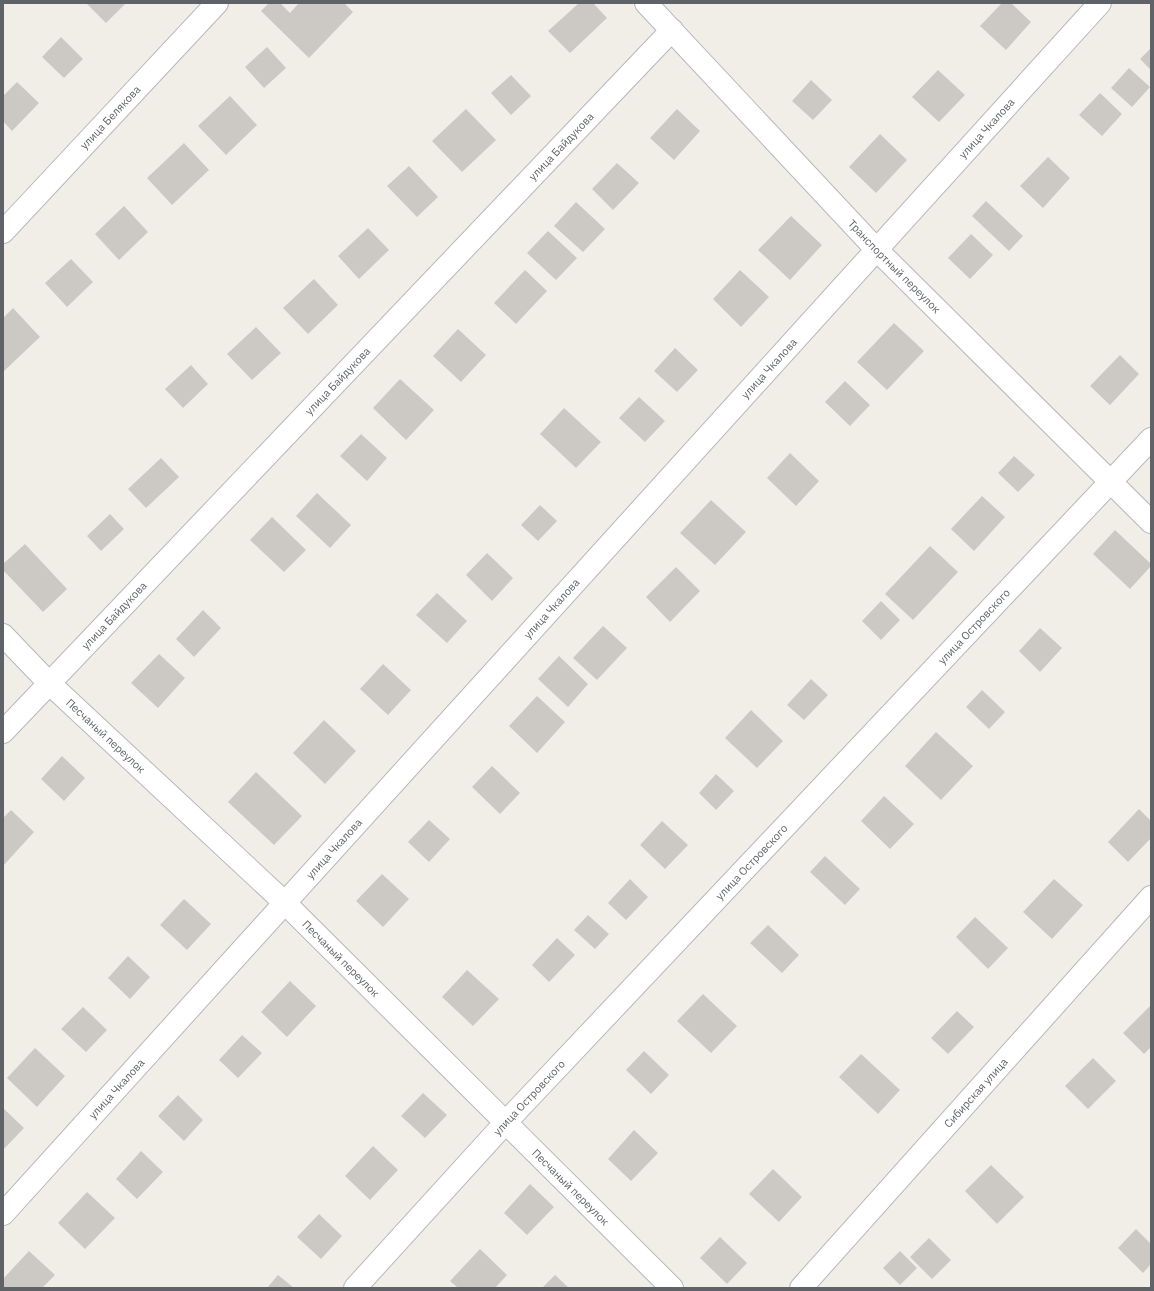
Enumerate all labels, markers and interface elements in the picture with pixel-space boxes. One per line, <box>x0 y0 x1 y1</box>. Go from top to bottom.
street label: улица Белякова <box>77 82 143 152</box>
street label: улица Чкалова <box>956 95 1018 161</box>
street label: улица Байдукова <box>526 109 597 183</box>
street label: Транспортный переулок <box>845 217 944 316</box>
street label: улица Чкалова <box>738 335 800 401</box>
street label: улица Байдукова <box>302 344 373 418</box>
street label: улица Чкалова <box>521 575 582 642</box>
street label: улица Байдукова <box>78 579 150 652</box>
street label: улица Островского <box>935 586 1013 667</box>
street label: Песчаный переулок <box>63 696 148 776</box>
street label: улица Чкалова <box>303 815 365 882</box>
street label: улица Островского <box>713 821 791 903</box>
street label: Песчаный переулок <box>299 917 382 1000</box>
street label: Сибирская улица <box>941 1055 1011 1131</box>
street label: улица Чкалова <box>86 1056 147 1122</box>
street label: улица Островского <box>490 1057 568 1138</box>
street label: Песчаный переулок <box>529 1146 612 1228</box>

